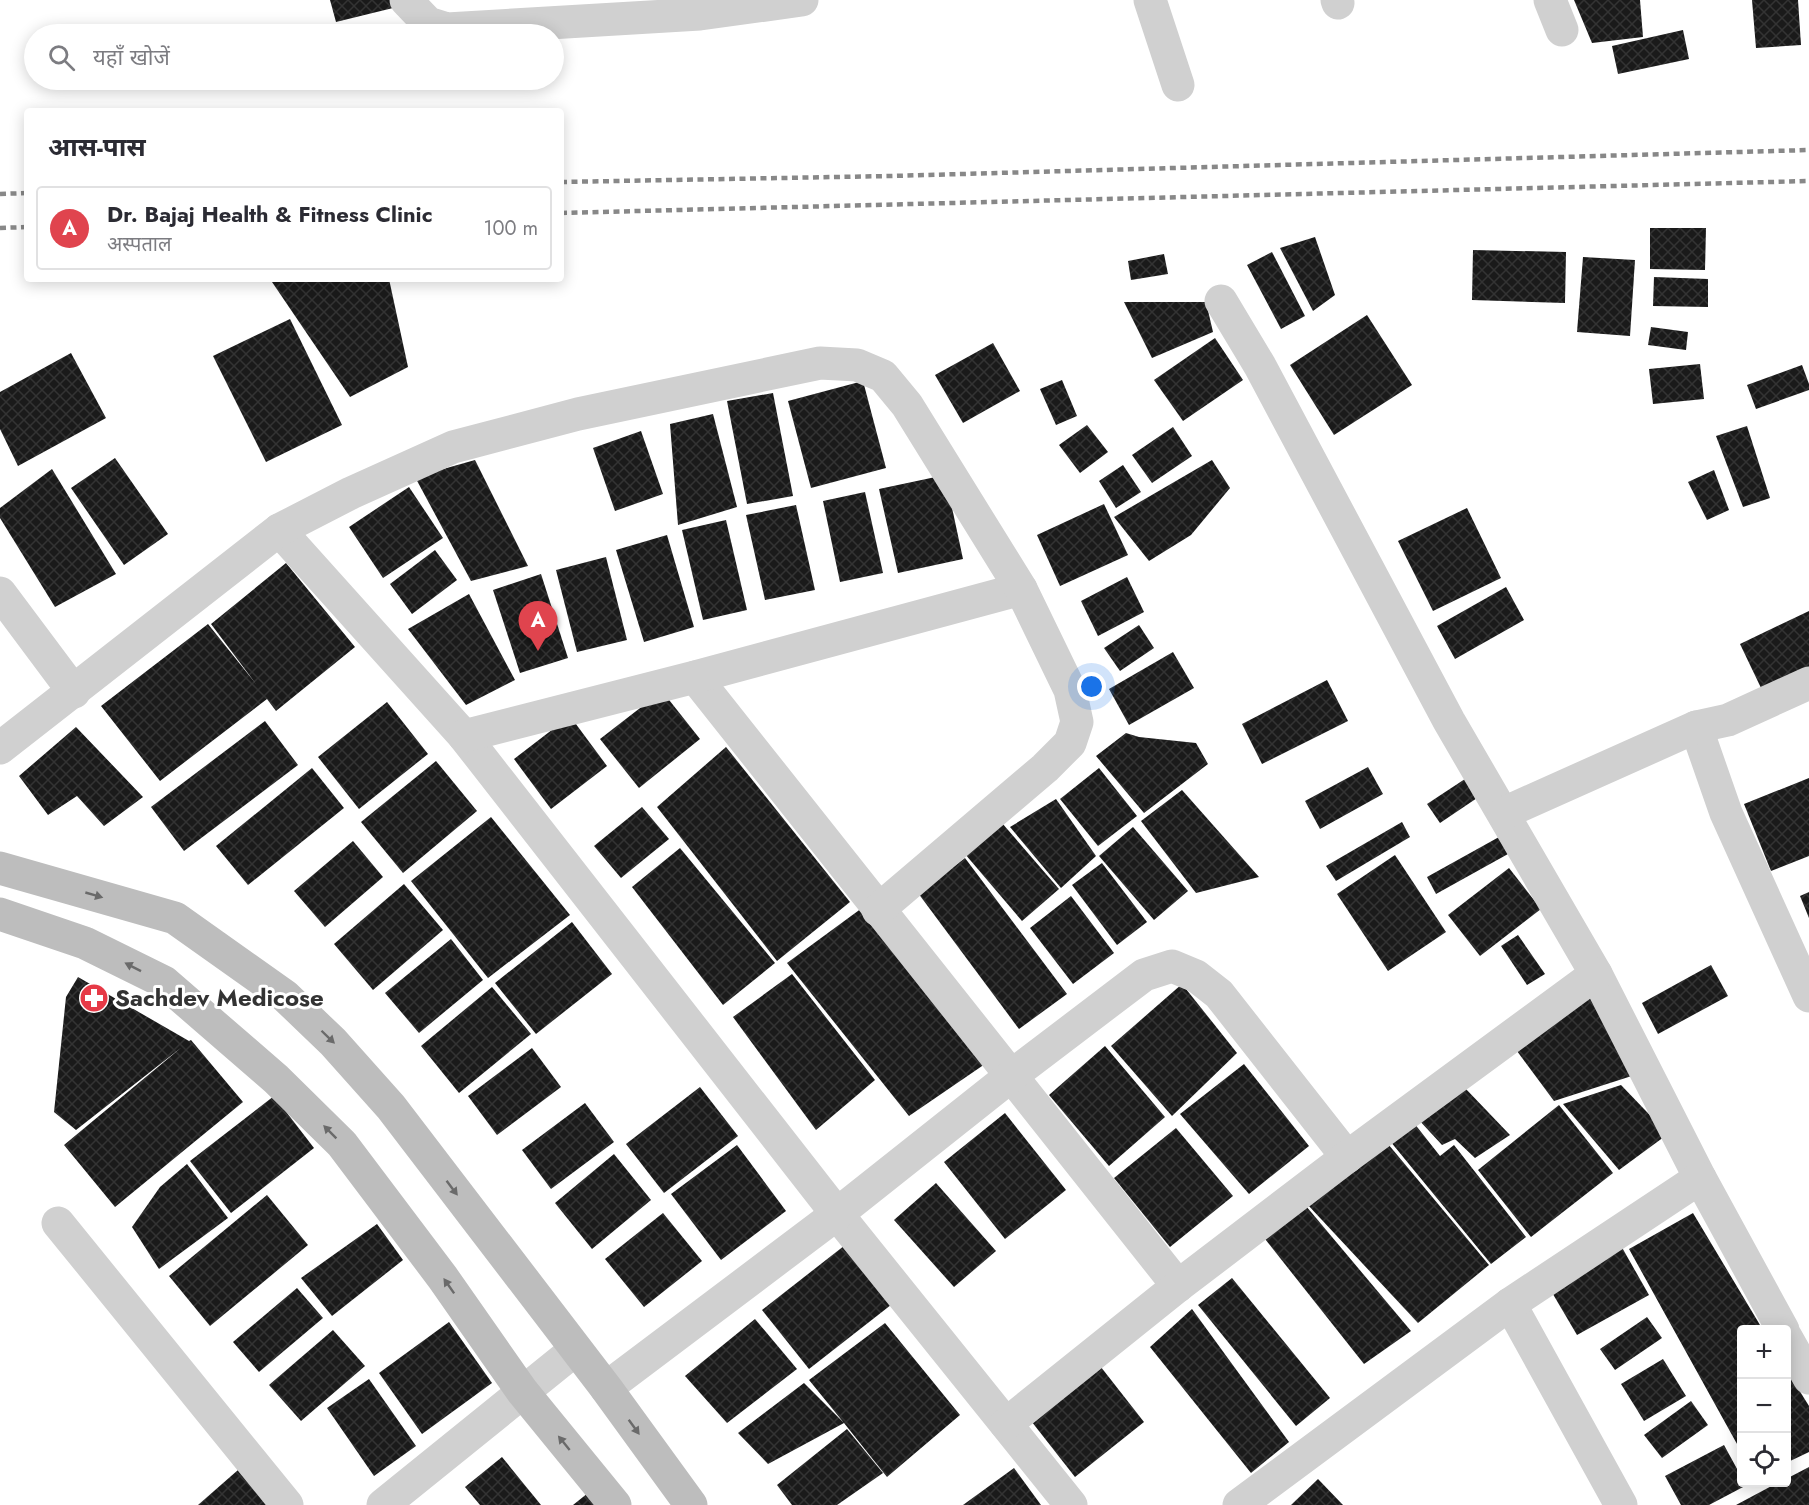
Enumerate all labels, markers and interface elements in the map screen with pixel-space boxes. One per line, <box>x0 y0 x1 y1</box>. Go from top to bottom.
search box <box>24 24 564 90</box>
icon: search <box>45 41 78 74</box>
text: यहाँ खोजें <box>93 41 170 73</box>
text: आस-पास <box>48 128 146 166</box>
text: Dr. Bajaj Health & Fitness Clinic <box>107 198 433 230</box>
text: A <box>62 214 77 243</box>
text: 100 m <box>483 214 538 243</box>
text: अस्पताल <box>107 230 172 259</box>
pin: A <box>518 602 558 651</box>
your location <box>1077 672 1106 701</box>
one-way arrow <box>85 891 103 901</box>
one-way arrow <box>125 962 142 972</box>
place label: Sachdev Medicose <box>115 980 324 1015</box>
pharmacy icon: Sachdev Medicose <box>78 982 110 1014</box>
one-way arrow <box>321 1030 335 1044</box>
one-way arrow <box>322 1125 337 1139</box>
one-way arrow <box>446 1180 458 1195</box>
one-way arrow <box>443 1279 455 1295</box>
map controls <box>1737 1325 1791 1487</box>
button: + <box>1737 1325 1791 1379</box>
button: − <box>1737 1379 1791 1433</box>
one-way arrow <box>628 1418 640 1434</box>
button: locate <box>1737 1433 1791 1487</box>
one-way arrow <box>559 1436 571 1451</box>

